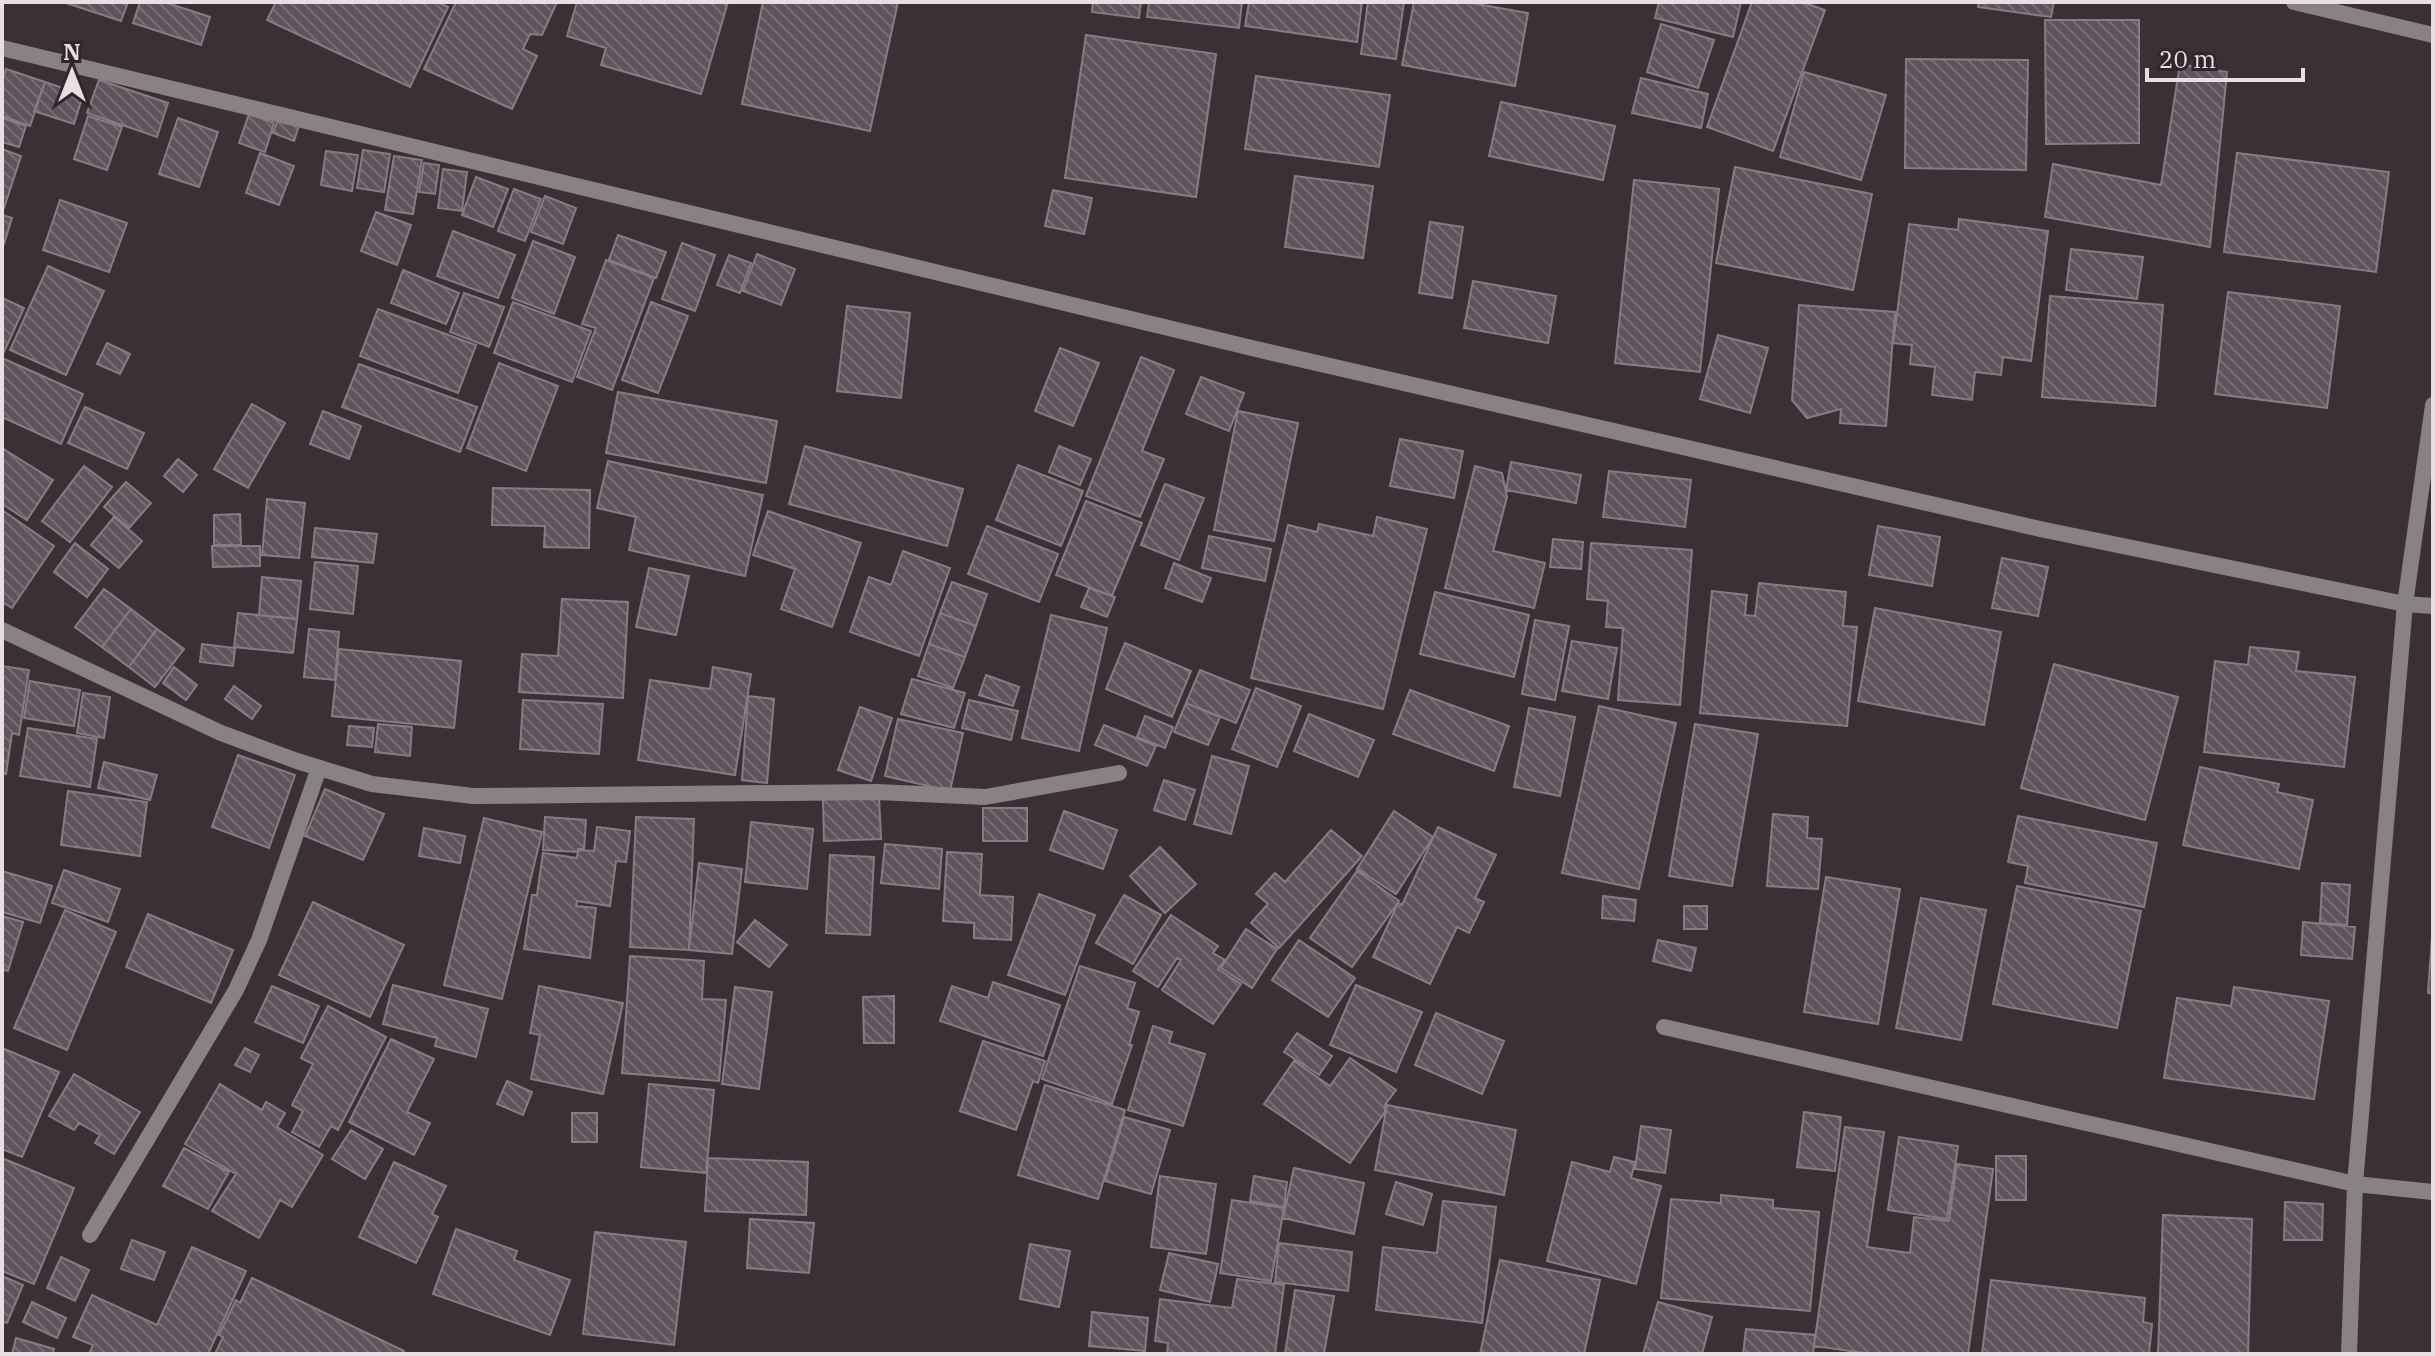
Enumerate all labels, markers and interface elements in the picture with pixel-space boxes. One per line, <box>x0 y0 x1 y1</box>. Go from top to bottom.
north arrow <box>32 32 112 112</box>
scale bar <box>2147 32 2303 82</box>
text: N <box>63 37 81 66</box>
text: 20 m <box>2159 43 2216 75</box>

